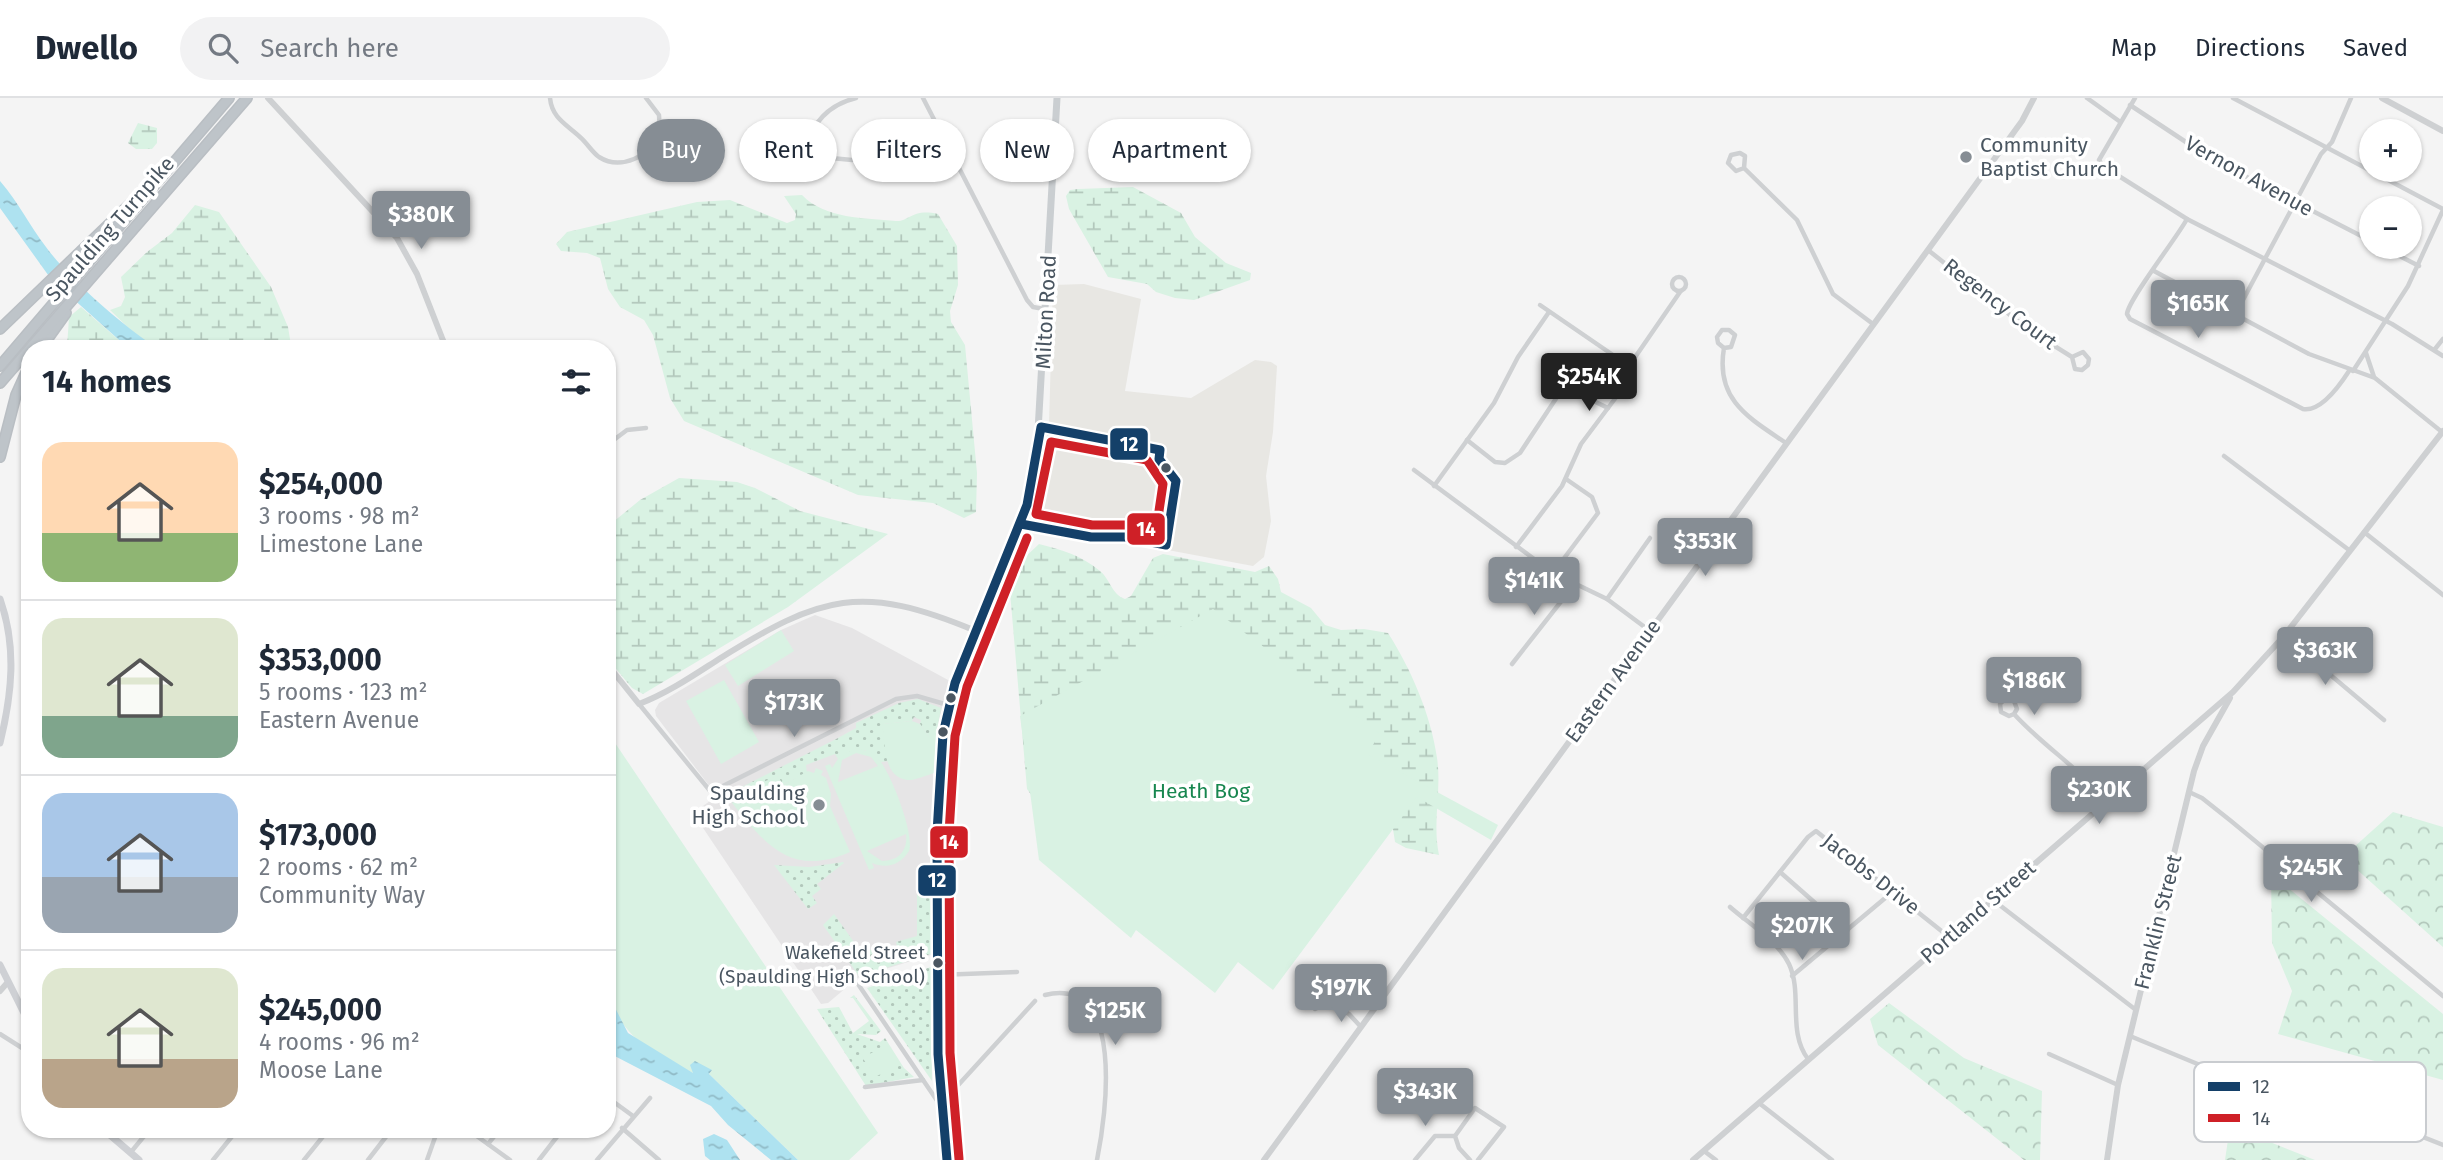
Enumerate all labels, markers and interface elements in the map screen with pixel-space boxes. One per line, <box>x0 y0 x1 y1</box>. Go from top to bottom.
search box <box>180 17 670 80</box>
text: Dwello <box>35 28 138 68</box>
icon: search <box>204 29 242 67</box>
text: Search here <box>260 33 399 64</box>
text: Map <box>2111 34 2157 62</box>
text: Directions <box>2195 34 2305 62</box>
text: Saved <box>2343 34 2408 62</box>
chip: Buy <box>637 119 725 182</box>
chip: Rent <box>739 119 837 182</box>
chip: Filters <box>851 119 966 182</box>
chip: New <box>980 119 1074 182</box>
chip: Apartment <box>1088 119 1251 182</box>
map controls <box>2359 119 2422 259</box>
button: + <box>2359 119 2422 182</box>
street label: Vernon Avenue <box>2180 130 2318 222</box>
place label: Community Baptist Church <box>1980 132 2119 182</box>
marker: Community Baptist Church <box>1958 149 1974 165</box>
street label: Spaulding Turnpike <box>40 151 180 307</box>
pin: $380K <box>372 192 470 251</box>
button: − <box>2359 196 2422 259</box>
text: $380K <box>388 200 454 228</box>
street label: Regency Court <box>1938 253 2062 355</box>
street label: Milton Road <box>1030 254 1062 370</box>
pin: $165K <box>2149 280 2247 340</box>
text: $165K <box>2167 289 2229 317</box>
pin: $254K <box>1540 354 1638 413</box>
text: $254K <box>1557 362 1621 390</box>
icon: filters <box>557 363 595 401</box>
text: 14 homes <box>42 364 171 400</box>
line badge: 12 <box>1109 427 1149 461</box>
text: 12 <box>1120 433 1138 456</box>
unlabelled marker <box>1159 461 1173 475</box>
text: $254,000 <box>259 466 383 502</box>
icon: home <box>98 470 182 554</box>
text: 3 rooms · 98 m² <box>259 502 419 530</box>
line badge: 14 <box>1126 512 1166 546</box>
text: 14 <box>1136 518 1156 541</box>
pin: $353K <box>1656 518 1754 578</box>
text: $353K <box>1673 527 1737 555</box>
text: Limestone Lane <box>259 530 423 558</box>
pin: $141K <box>1485 558 1583 617</box>
text: $141K <box>1504 566 1564 594</box>
street label: Eastern Avenue <box>1559 614 1667 748</box>
pin: $363K <box>2276 628 2374 687</box>
text: $363K <box>2293 636 2357 664</box>
text: $353,000 <box>259 642 382 678</box>
icon: home <box>98 646 182 730</box>
pin: $186K <box>1985 658 2083 717</box>
text: $186K <box>2002 666 2066 694</box>
text: 5 rooms · 123 m² <box>259 678 427 706</box>
pin: $173K <box>745 680 843 739</box>
text: $173K <box>764 688 824 716</box>
unlabelled marker <box>944 691 958 705</box>
text: Eastern Avenue <box>259 706 419 734</box>
unlabelled marker <box>936 725 950 739</box>
pin: $230K <box>2050 766 2148 826</box>
text: $230K <box>2067 775 2131 803</box>
park label: Heath Bog <box>1152 778 1250 804</box>
place label: Spaulding High School <box>692 780 805 830</box>
marker: Spaulding High School <box>811 797 827 813</box>
text: $173,000 <box>259 817 377 853</box>
icon: home <box>98 821 182 905</box>
line badge: 14 <box>929 825 969 859</box>
street label: Jacobs Drive <box>1817 828 1925 920</box>
text: 14 <box>939 831 959 854</box>
pin: $245K <box>2262 844 2360 904</box>
street label: Franklin Street <box>2129 851 2187 992</box>
text: 2 rooms · 62 m² <box>259 853 418 881</box>
text: $245K <box>2279 853 2343 881</box>
street label: Portland Street <box>1915 855 2041 969</box>
line badge: 12 <box>917 864 957 897</box>
text: 12 <box>928 869 946 892</box>
text: Community Way <box>259 881 425 909</box>
pin: $207K <box>1753 902 1851 962</box>
text: $207K <box>1771 911 1833 939</box>
place label: Wakefield Street (Spaulding High School) <box>719 941 925 988</box>
marker: Wakefield Street (Spaulding High School) <box>931 956 945 970</box>
pin: $197K <box>1292 964 1390 1024</box>
text: $197K <box>1311 973 1371 1001</box>
pin: $125K <box>1066 988 1164 1047</box>
text: $245,000 <box>259 992 382 1028</box>
icon: home <box>98 996 182 1080</box>
text: $125K <box>1084 996 1146 1024</box>
text: 4 rooms · 96 m² <box>259 1028 420 1056</box>
text: Moose Lane <box>259 1056 383 1084</box>
legend <box>2194 1062 2426 1142</box>
pin: $343K <box>1376 1068 1474 1128</box>
text: 12 <box>2252 1075 2270 1098</box>
text: $343K <box>1393 1077 1457 1105</box>
text: 14 <box>2252 1107 2270 1130</box>

